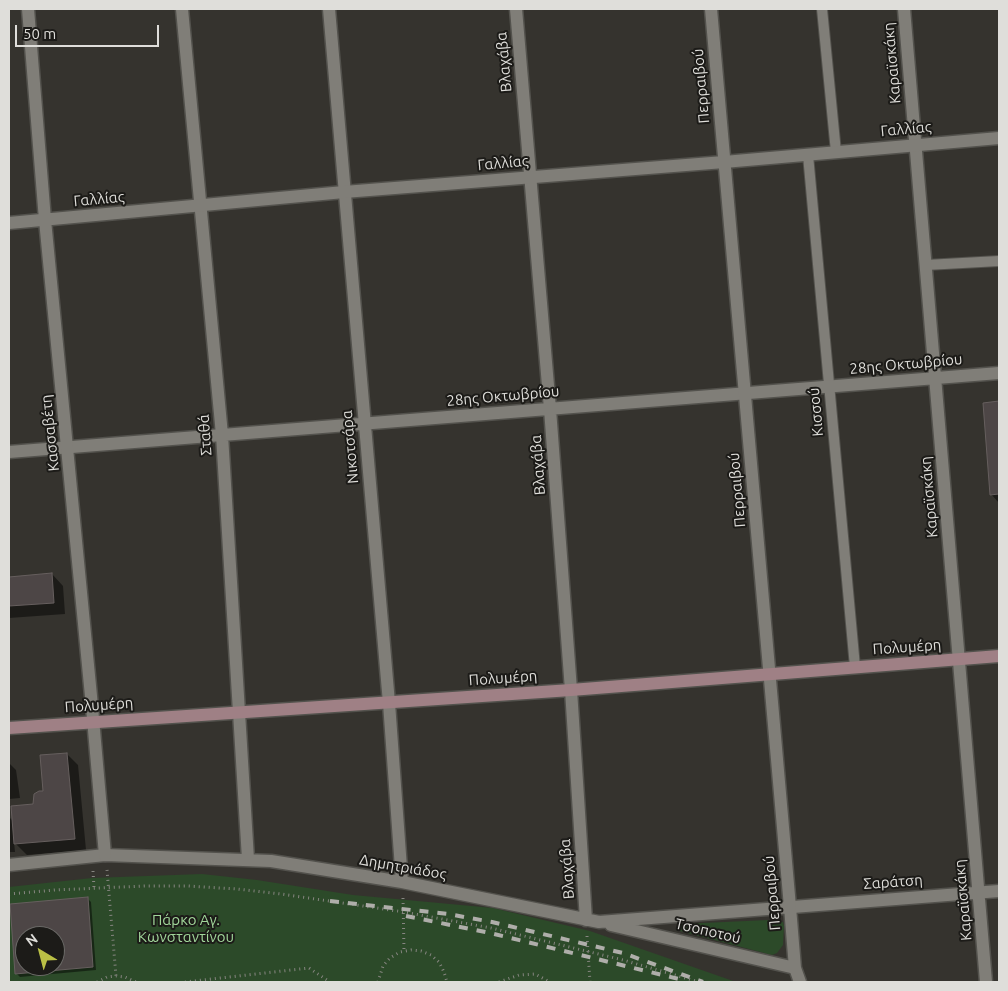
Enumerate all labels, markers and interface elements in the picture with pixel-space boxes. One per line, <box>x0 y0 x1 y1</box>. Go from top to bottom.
scale bar <box>18 15 161 47</box>
street label: Καραϊσκάκη <box>879 22 905 104</box>
text: 50 m <box>23 25 56 42</box>
street label: Βλαχάβα <box>492 31 516 93</box>
street label: Περραιβού <box>689 48 713 124</box>
street label: Γαλλίας <box>880 118 932 140</box>
street label: Γαλλίας <box>477 152 529 174</box>
street label: Γαλλίας <box>73 188 125 210</box>
street label: 28ης Οκτωβρίου <box>849 350 963 378</box>
street label: 28ης Οκτωβρίου <box>446 382 560 410</box>
street label: Κισσού <box>805 387 827 437</box>
street label: Κασσαβέτη <box>37 394 63 472</box>
street label: Νικοτσάρα <box>338 409 362 485</box>
street label: Σταθά <box>195 414 215 456</box>
street label: Βλαχάβα <box>527 434 549 496</box>
street label: Περραιβού <box>725 452 749 528</box>
street label: Καραϊσκάκη <box>916 456 942 538</box>
street label: Πολυμέρη <box>872 636 942 658</box>
street label: Πολυμέρη <box>468 667 538 689</box>
street label: Πολυμέρη <box>64 694 134 716</box>
street label: Βλαχάβα <box>556 838 578 900</box>
street label: Δημητριάδος <box>358 851 448 883</box>
street label: Περραιβού <box>760 855 784 931</box>
street label: Καραϊσκάκη <box>950 859 976 941</box>
street label: Σαράτση <box>863 871 923 893</box>
park label: Πάρκο Αγ. Κωνσταντίνου <box>138 911 234 946</box>
street label: Τσοποτού <box>673 915 743 947</box>
north arrow <box>15 926 65 976</box>
text: N <box>23 930 41 949</box>

